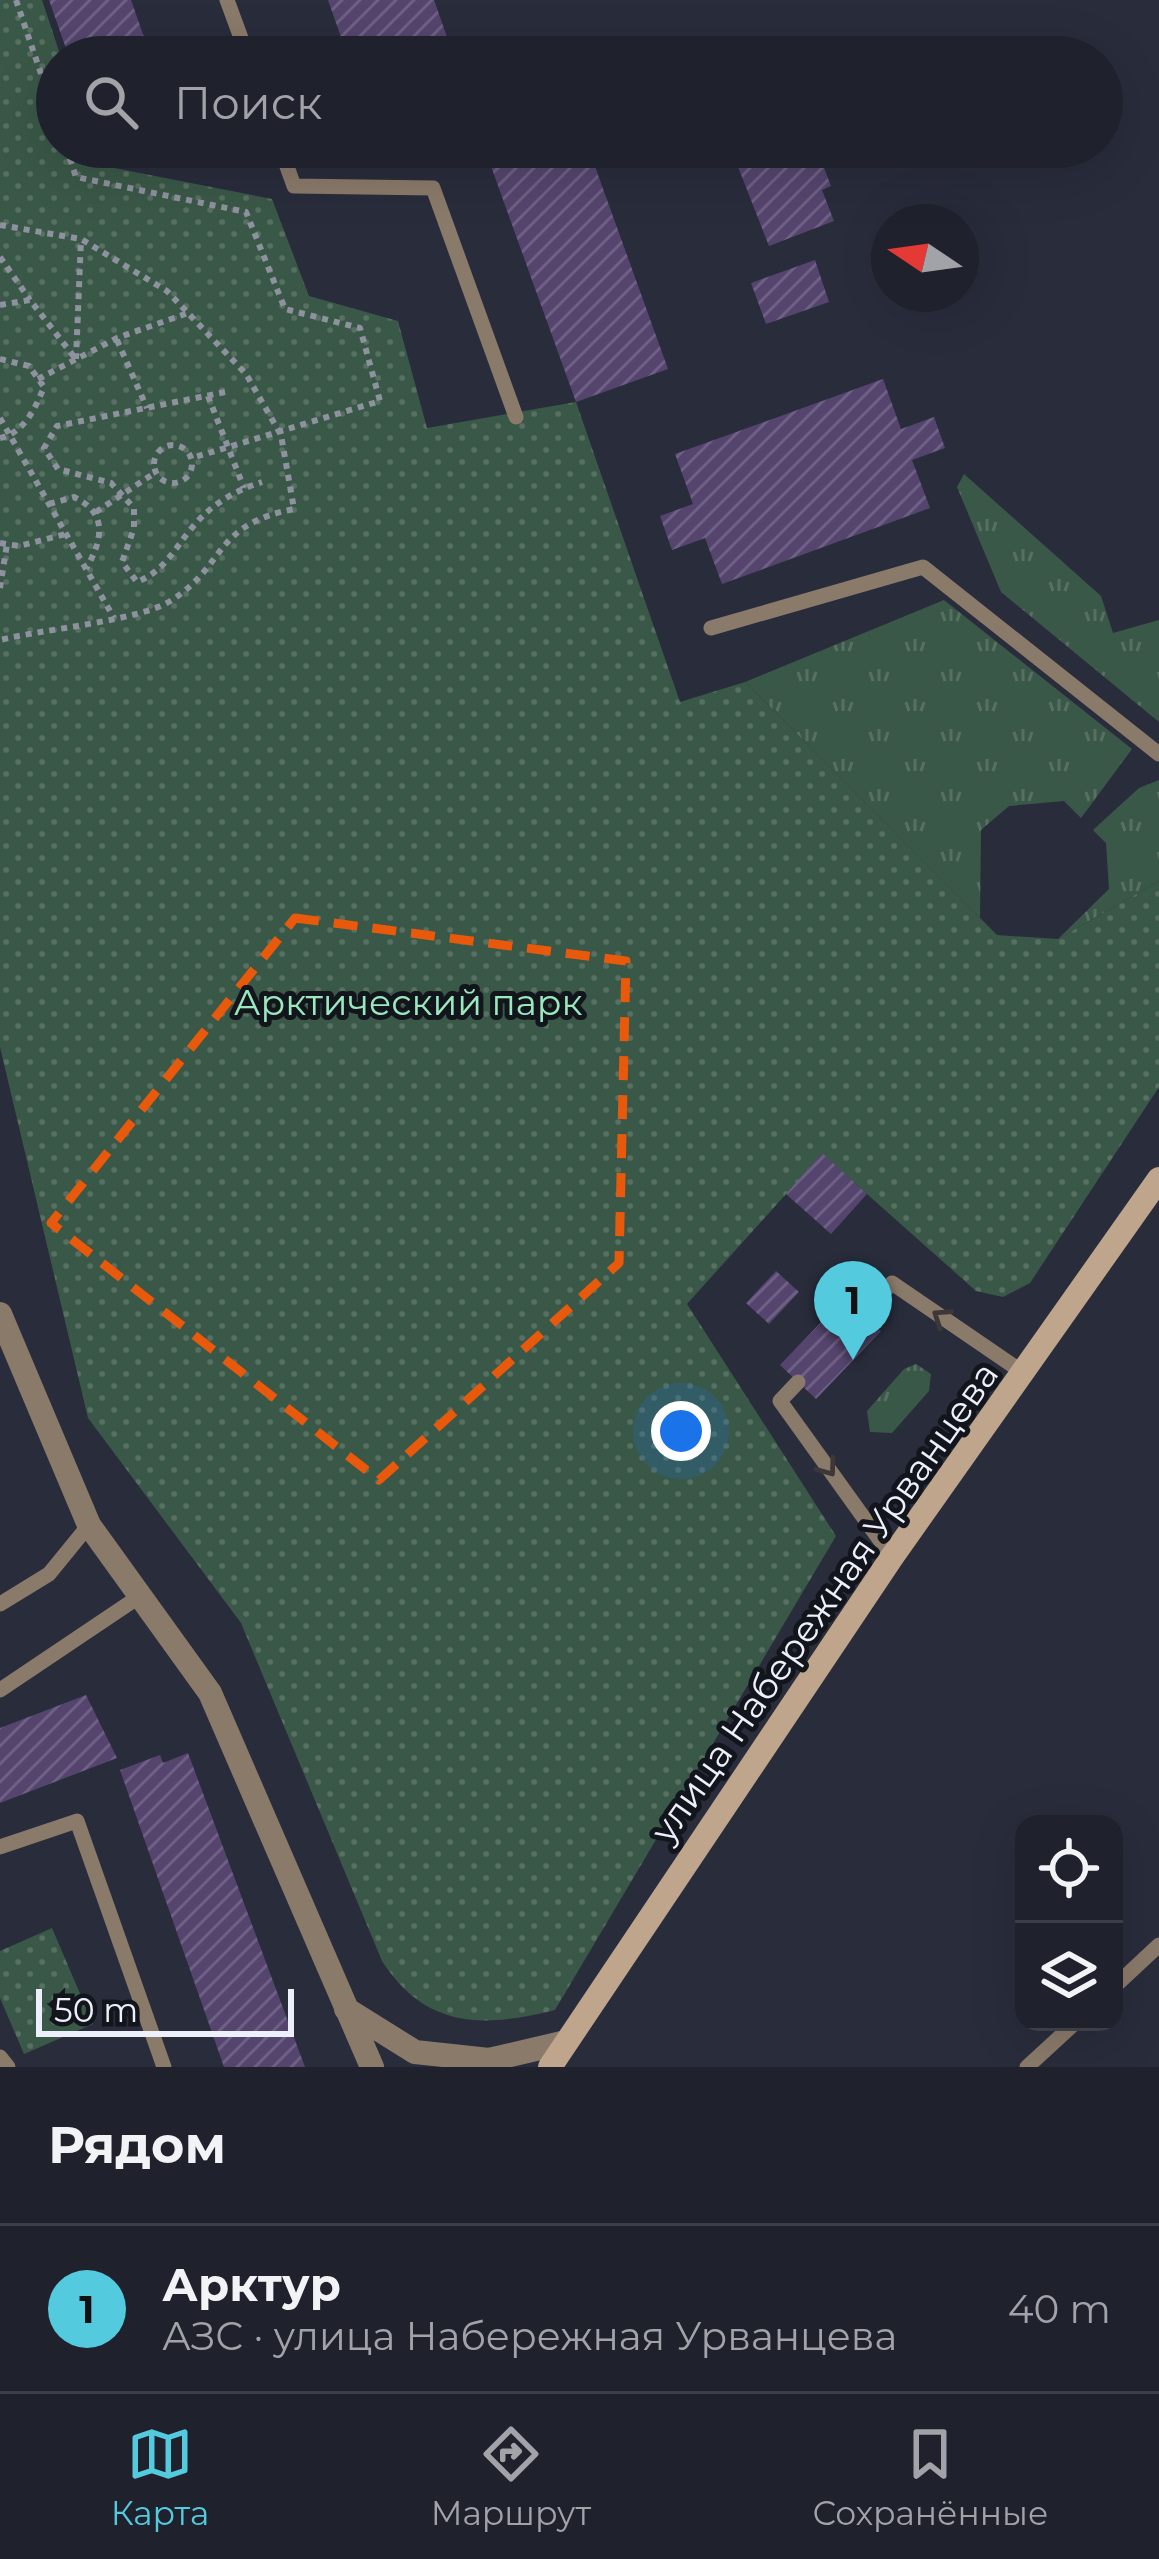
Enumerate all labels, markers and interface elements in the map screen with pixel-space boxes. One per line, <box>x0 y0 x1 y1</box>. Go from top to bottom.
search box <box>36 36 1123 168</box>
icon: search <box>78 69 144 135</box>
text: Поиск <box>174 75 322 130</box>
north arrow <box>871 204 979 312</box>
park label: Арктический парк <box>234 980 582 1024</box>
pin: 1 <box>814 1261 892 1360</box>
one-way arrow <box>932 1309 954 1331</box>
street label: улица Набережная Урванцева <box>640 1354 1007 1851</box>
your location <box>651 1401 711 1461</box>
one-way arrow <box>814 1455 836 1477</box>
map controls <box>1015 1815 1123 2031</box>
button: locate <box>1015 1815 1123 1923</box>
button: layers <box>1015 1923 1123 2031</box>
scale bar <box>36 1983 294 2036</box>
text: 50 m <box>54 1990 138 2030</box>
text: Рядом <box>48 2114 226 2176</box>
text: Арктур <box>162 2257 341 2312</box>
text: 1 <box>79 2285 95 2333</box>
text: 40 m <box>1008 2285 1111 2333</box>
text: АЗС · улица Набережная Урванцева <box>162 2312 897 2360</box>
tab: Карта <box>111 2421 209 2533</box>
tab: Маршрут <box>431 2421 591 2533</box>
tab: Сохранённые <box>812 2421 1048 2533</box>

